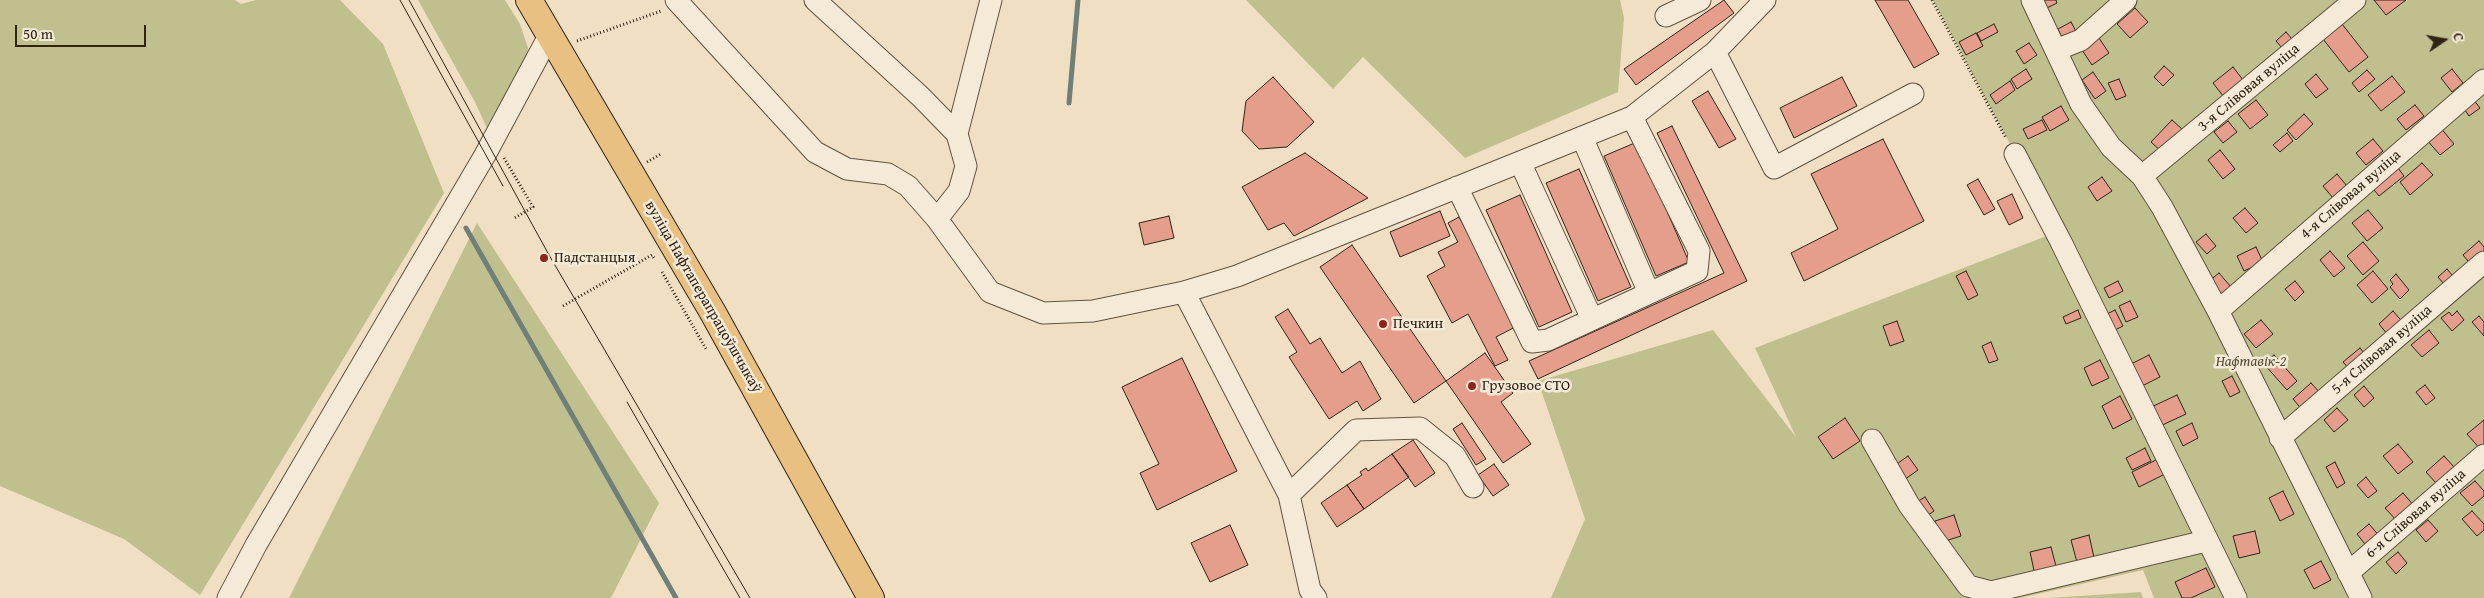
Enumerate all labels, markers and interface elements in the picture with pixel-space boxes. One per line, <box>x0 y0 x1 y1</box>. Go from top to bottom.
scale bar <box>18 15 149 47</box>
north arrow <box>2419 15 2469 65</box>
text: 50 m <box>23 23 53 44</box>
text: С <box>2448 31 2469 43</box>
street label: 3-я Слівовая вуліца <box>2194 40 2304 136</box>
street label: 4-я Слівовая вуліца <box>2297 146 2405 244</box>
street label: вуліца Нафтаперапрацоўшчыкаў <box>641 198 765 396</box>
place label: Падстанцыя <box>554 249 635 267</box>
marker: Падстанцыя <box>538 252 550 264</box>
street label: 5-я Слівовая вуліца <box>2328 301 2436 399</box>
place label: Печкин <box>1393 315 1443 333</box>
marker: Печкин <box>1377 318 1389 330</box>
park label: Нафтавік-2 <box>2216 353 2286 371</box>
place label: Грузовое СТО <box>1482 377 1570 395</box>
marker: Грузовое СТО <box>1466 380 1478 392</box>
street label: 6-я Слівовая вуліца <box>2362 465 2470 563</box>

